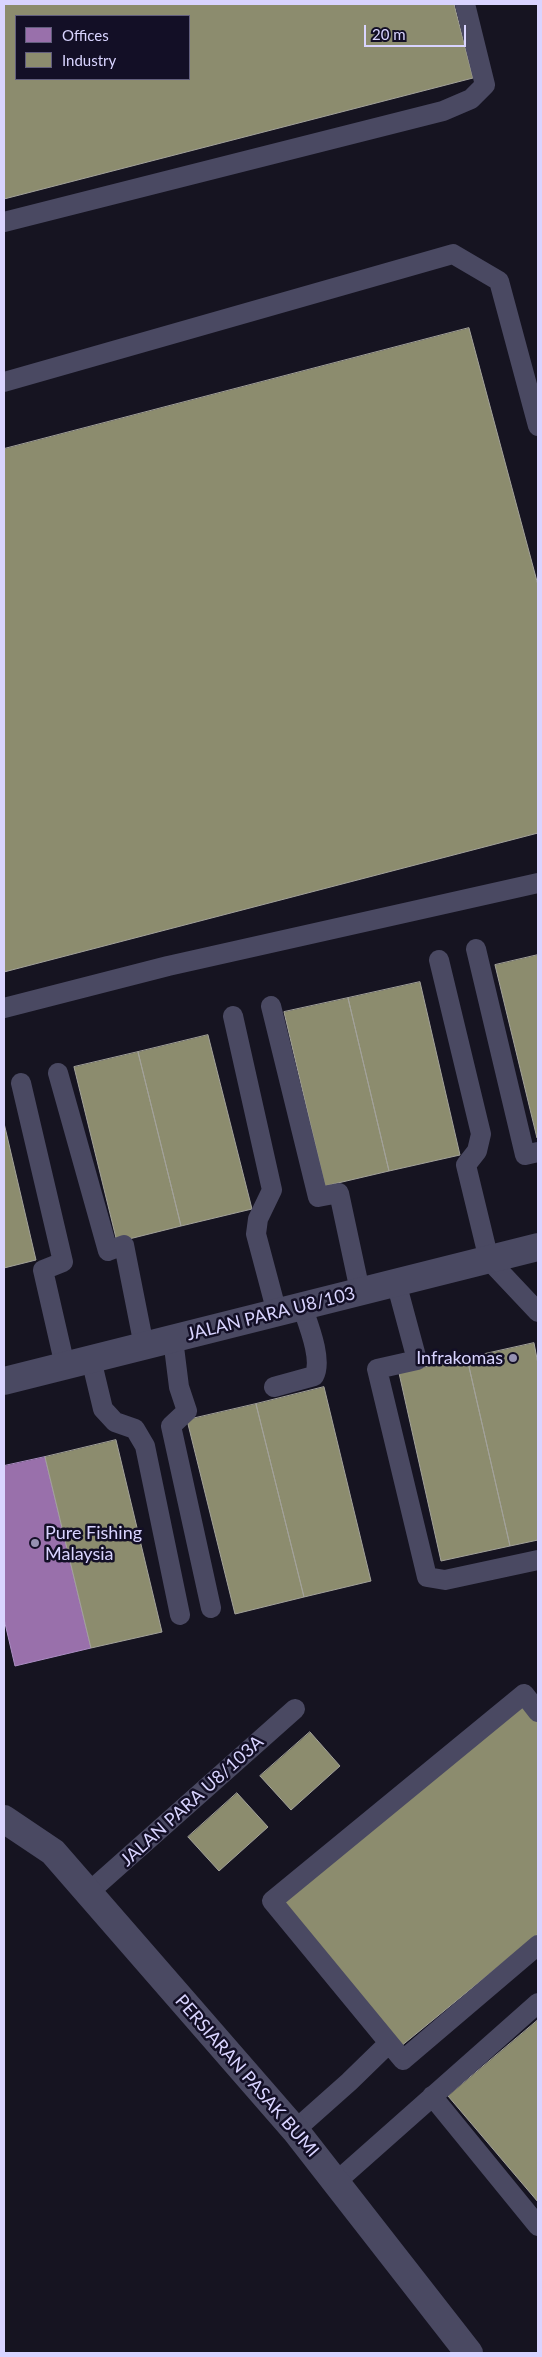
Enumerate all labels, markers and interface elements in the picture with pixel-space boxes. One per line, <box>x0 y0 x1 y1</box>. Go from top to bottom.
legend <box>15 15 190 80</box>
scale bar <box>367 15 470 47</box>
text: 20 m <box>372 25 406 43</box>
text: Offices <box>62 26 109 44</box>
text: Industry <box>62 51 116 69</box>
street label: JALAN PARA U8/103 <box>185 1283 357 1345</box>
place label: Infrakomas <box>416 1347 503 1369</box>
marker: Infrakomas <box>507 1352 519 1364</box>
place label: Pure Fishing Malaysia <box>45 1522 142 1565</box>
marker: Pure Fishing Malaysia <box>29 1537 41 1549</box>
street label: JALAN PARA U8/103A <box>116 1731 268 1871</box>
street label: PERSIARAN PASAK BUMI <box>171 1990 323 2162</box>

